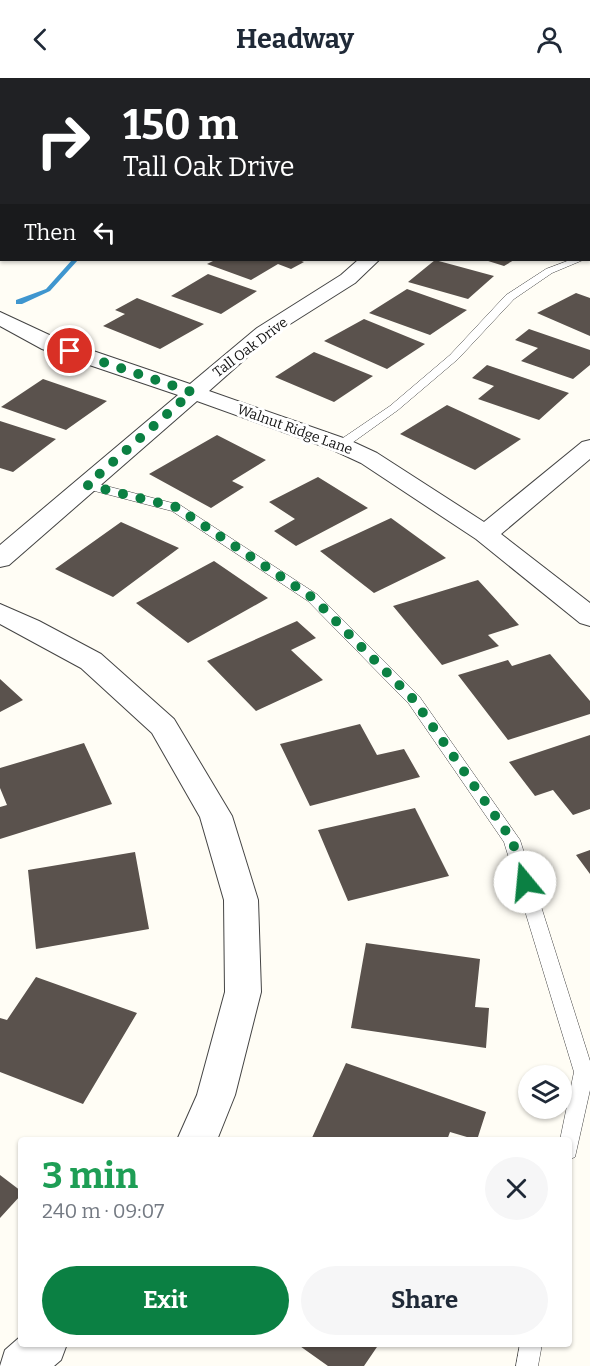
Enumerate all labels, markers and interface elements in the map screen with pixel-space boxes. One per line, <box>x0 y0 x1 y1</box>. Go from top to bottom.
icon: back <box>24 23 57 56</box>
text: Headway <box>236 23 354 55</box>
icon: person <box>533 23 566 56</box>
text: 150 m <box>123 100 238 150</box>
icon: right <box>24 102 102 180</box>
text: Tall Oak Drive <box>123 151 295 183</box>
icon: left <box>88 216 121 249</box>
text: Then <box>24 219 76 246</box>
street label: Tall Oak Drive <box>210 314 291 381</box>
pin <box>44 325 95 376</box>
icon: arrive <box>53 334 86 367</box>
street label: Walnut Ridge Lane <box>235 401 355 458</box>
position arrow <box>493 850 557 914</box>
map controls <box>518 1065 572 1119</box>
button: layers <box>518 1065 572 1119</box>
text: 3 min <box>42 1154 138 1198</box>
button: close <box>485 1157 548 1220</box>
text: 240 m · 09:07 <box>42 1199 164 1223</box>
button: Exit <box>42 1266 289 1335</box>
button: Share <box>301 1266 548 1335</box>

